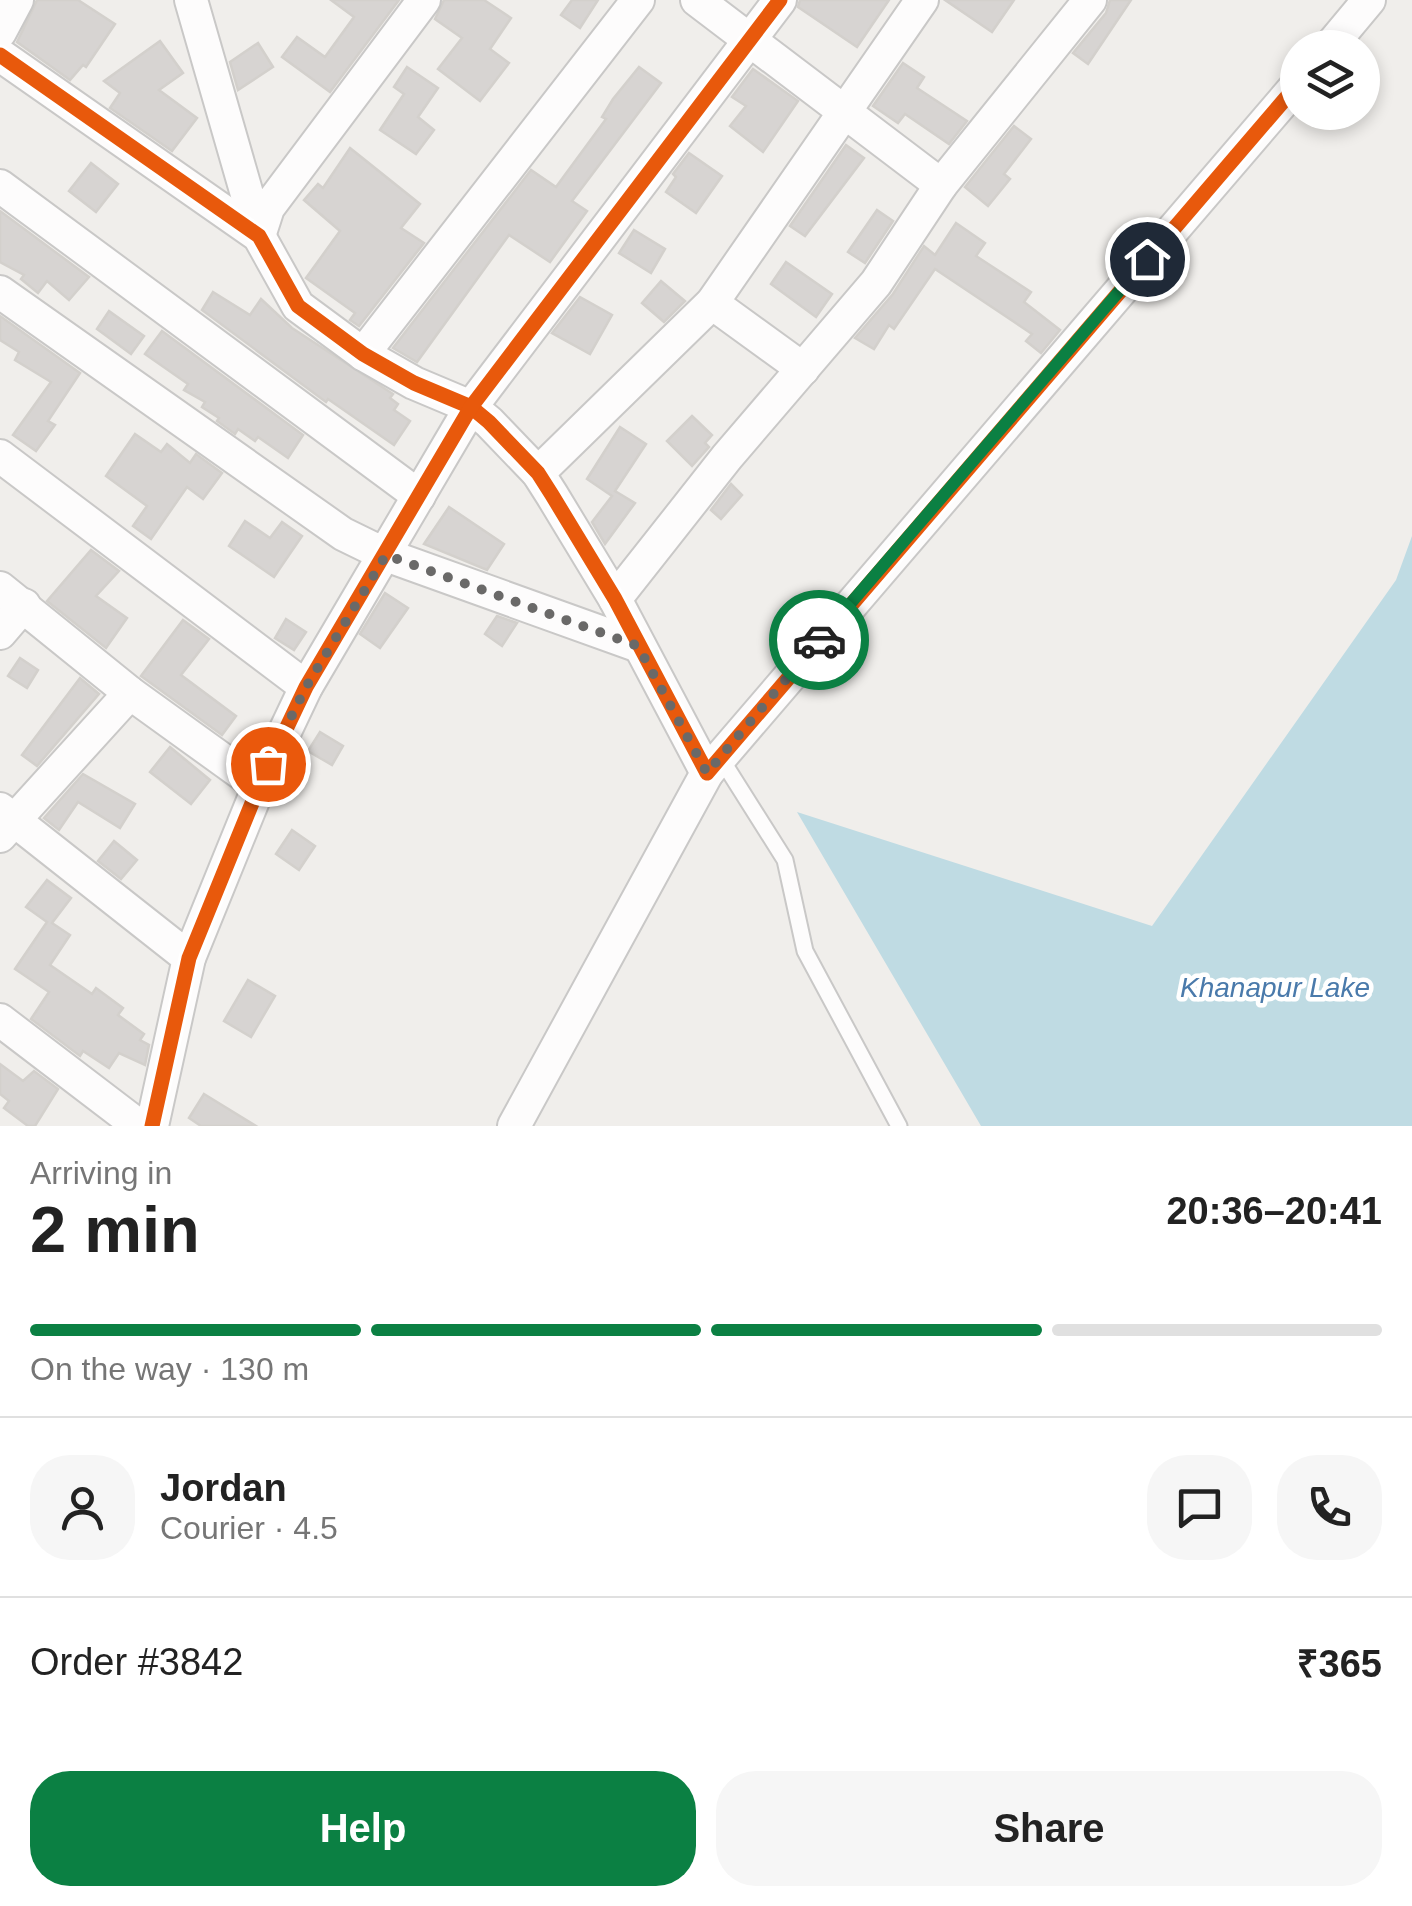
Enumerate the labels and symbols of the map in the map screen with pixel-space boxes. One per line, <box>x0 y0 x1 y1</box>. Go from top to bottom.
pin <box>1105 217 1190 302</box>
courier <box>769 590 869 690</box>
pin <box>226 722 311 807</box>
water label: Khanapur Lake <box>1180 972 1370 1003</box>

